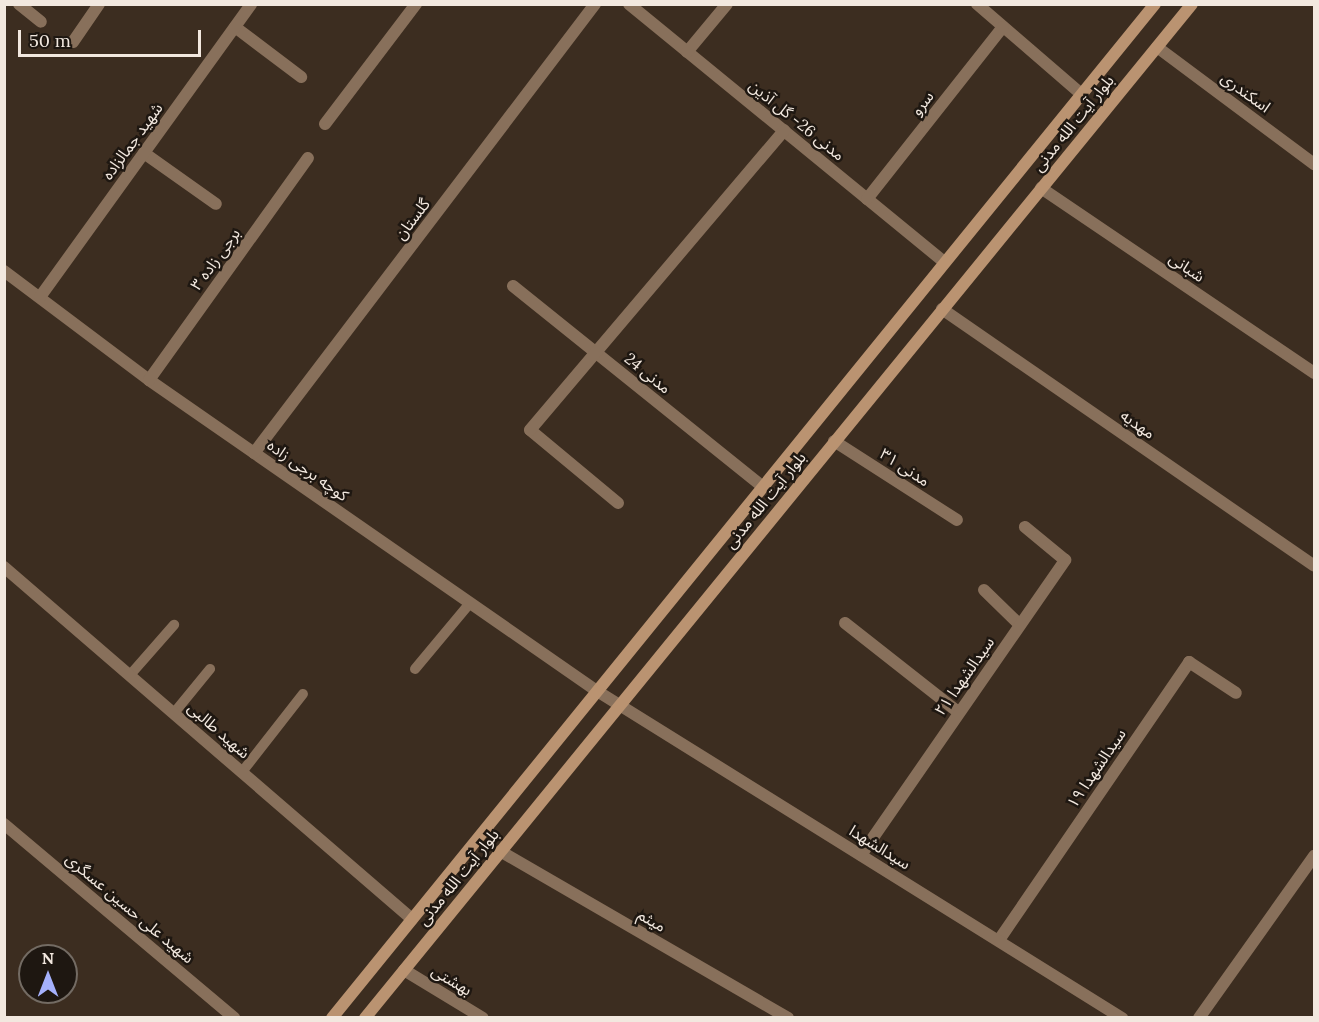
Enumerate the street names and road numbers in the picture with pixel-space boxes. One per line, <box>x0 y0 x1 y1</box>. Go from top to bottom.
street label: اسکندری <box>1217 68 1275 116</box>
street label: بلوار آیت الله مدنی <box>1028 71 1118 175</box>
street label: مدنی 26- گل آذین <box>745 76 849 164</box>
street label: سرو <box>906 87 938 119</box>
street label: شهید جمالزاده <box>98 99 166 183</box>
street label: گلستان <box>390 195 434 243</box>
street label: برجی زاده ۳ <box>186 224 244 294</box>
street label: شبانی <box>1166 248 1208 286</box>
street label: مدنی 24 <box>621 349 675 397</box>
street label: مهدیه <box>1117 405 1159 443</box>
street label: کوچه برجى زاده <box>264 435 352 505</box>
street label: مدنی ۳۱ <box>876 444 934 490</box>
street label: بلوار آیت الله مدنی <box>720 448 810 552</box>
street label: سیدالشهدا ۲۱ <box>930 633 998 719</box>
street label: شهید طالبی <box>184 698 254 762</box>
street label: سیدالشهدا ۱۹ <box>1062 725 1130 811</box>
street label: سیدالشهدا <box>846 821 914 873</box>
street label: بلوار آیت الله مدنی <box>413 825 503 929</box>
street label: شهید علی حسین عسگری <box>62 849 198 967</box>
street label: میثم <box>635 904 669 936</box>
street label: بهشتی <box>428 961 476 999</box>

